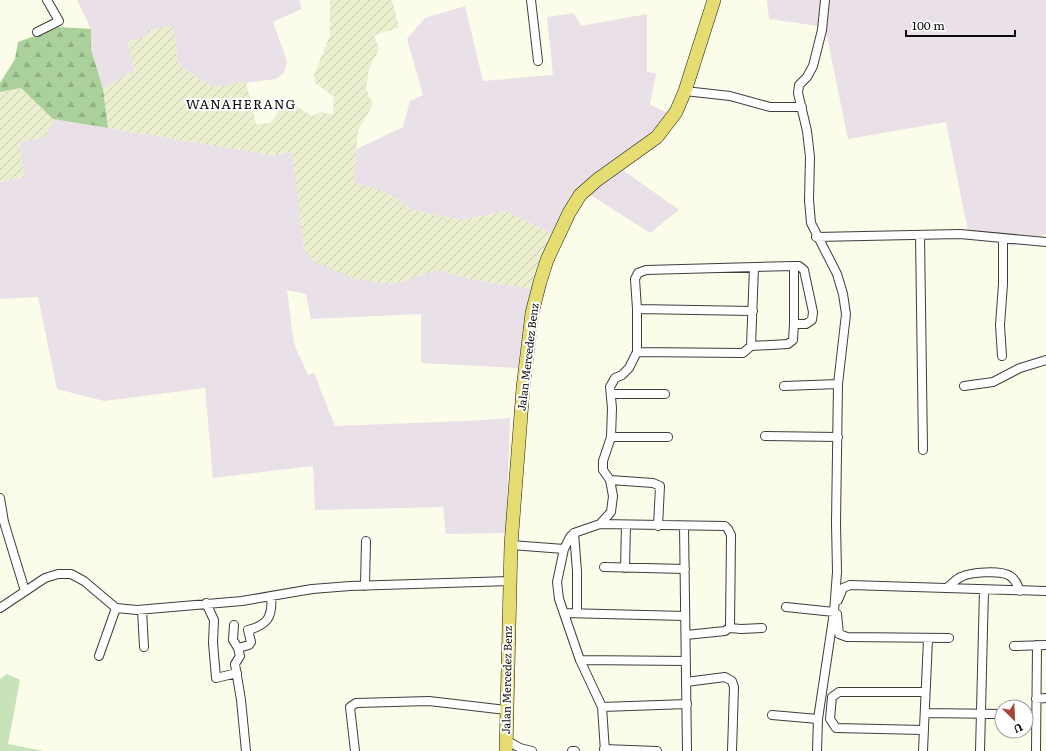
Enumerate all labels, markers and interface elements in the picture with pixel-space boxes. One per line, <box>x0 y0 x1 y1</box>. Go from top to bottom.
scale bar <box>906 12 1015 38</box>
text: 100 m <box>912 16 945 34</box>
district label: WANAHERANG <box>186 94 296 113</box>
street label: Jalan Mercedez Benz <box>512 301 542 412</box>
street label: Jalan Mercedez Benz <box>497 625 515 734</box>
north arrow <box>994 699 1034 739</box>
text: U <box>1011 720 1026 738</box>

